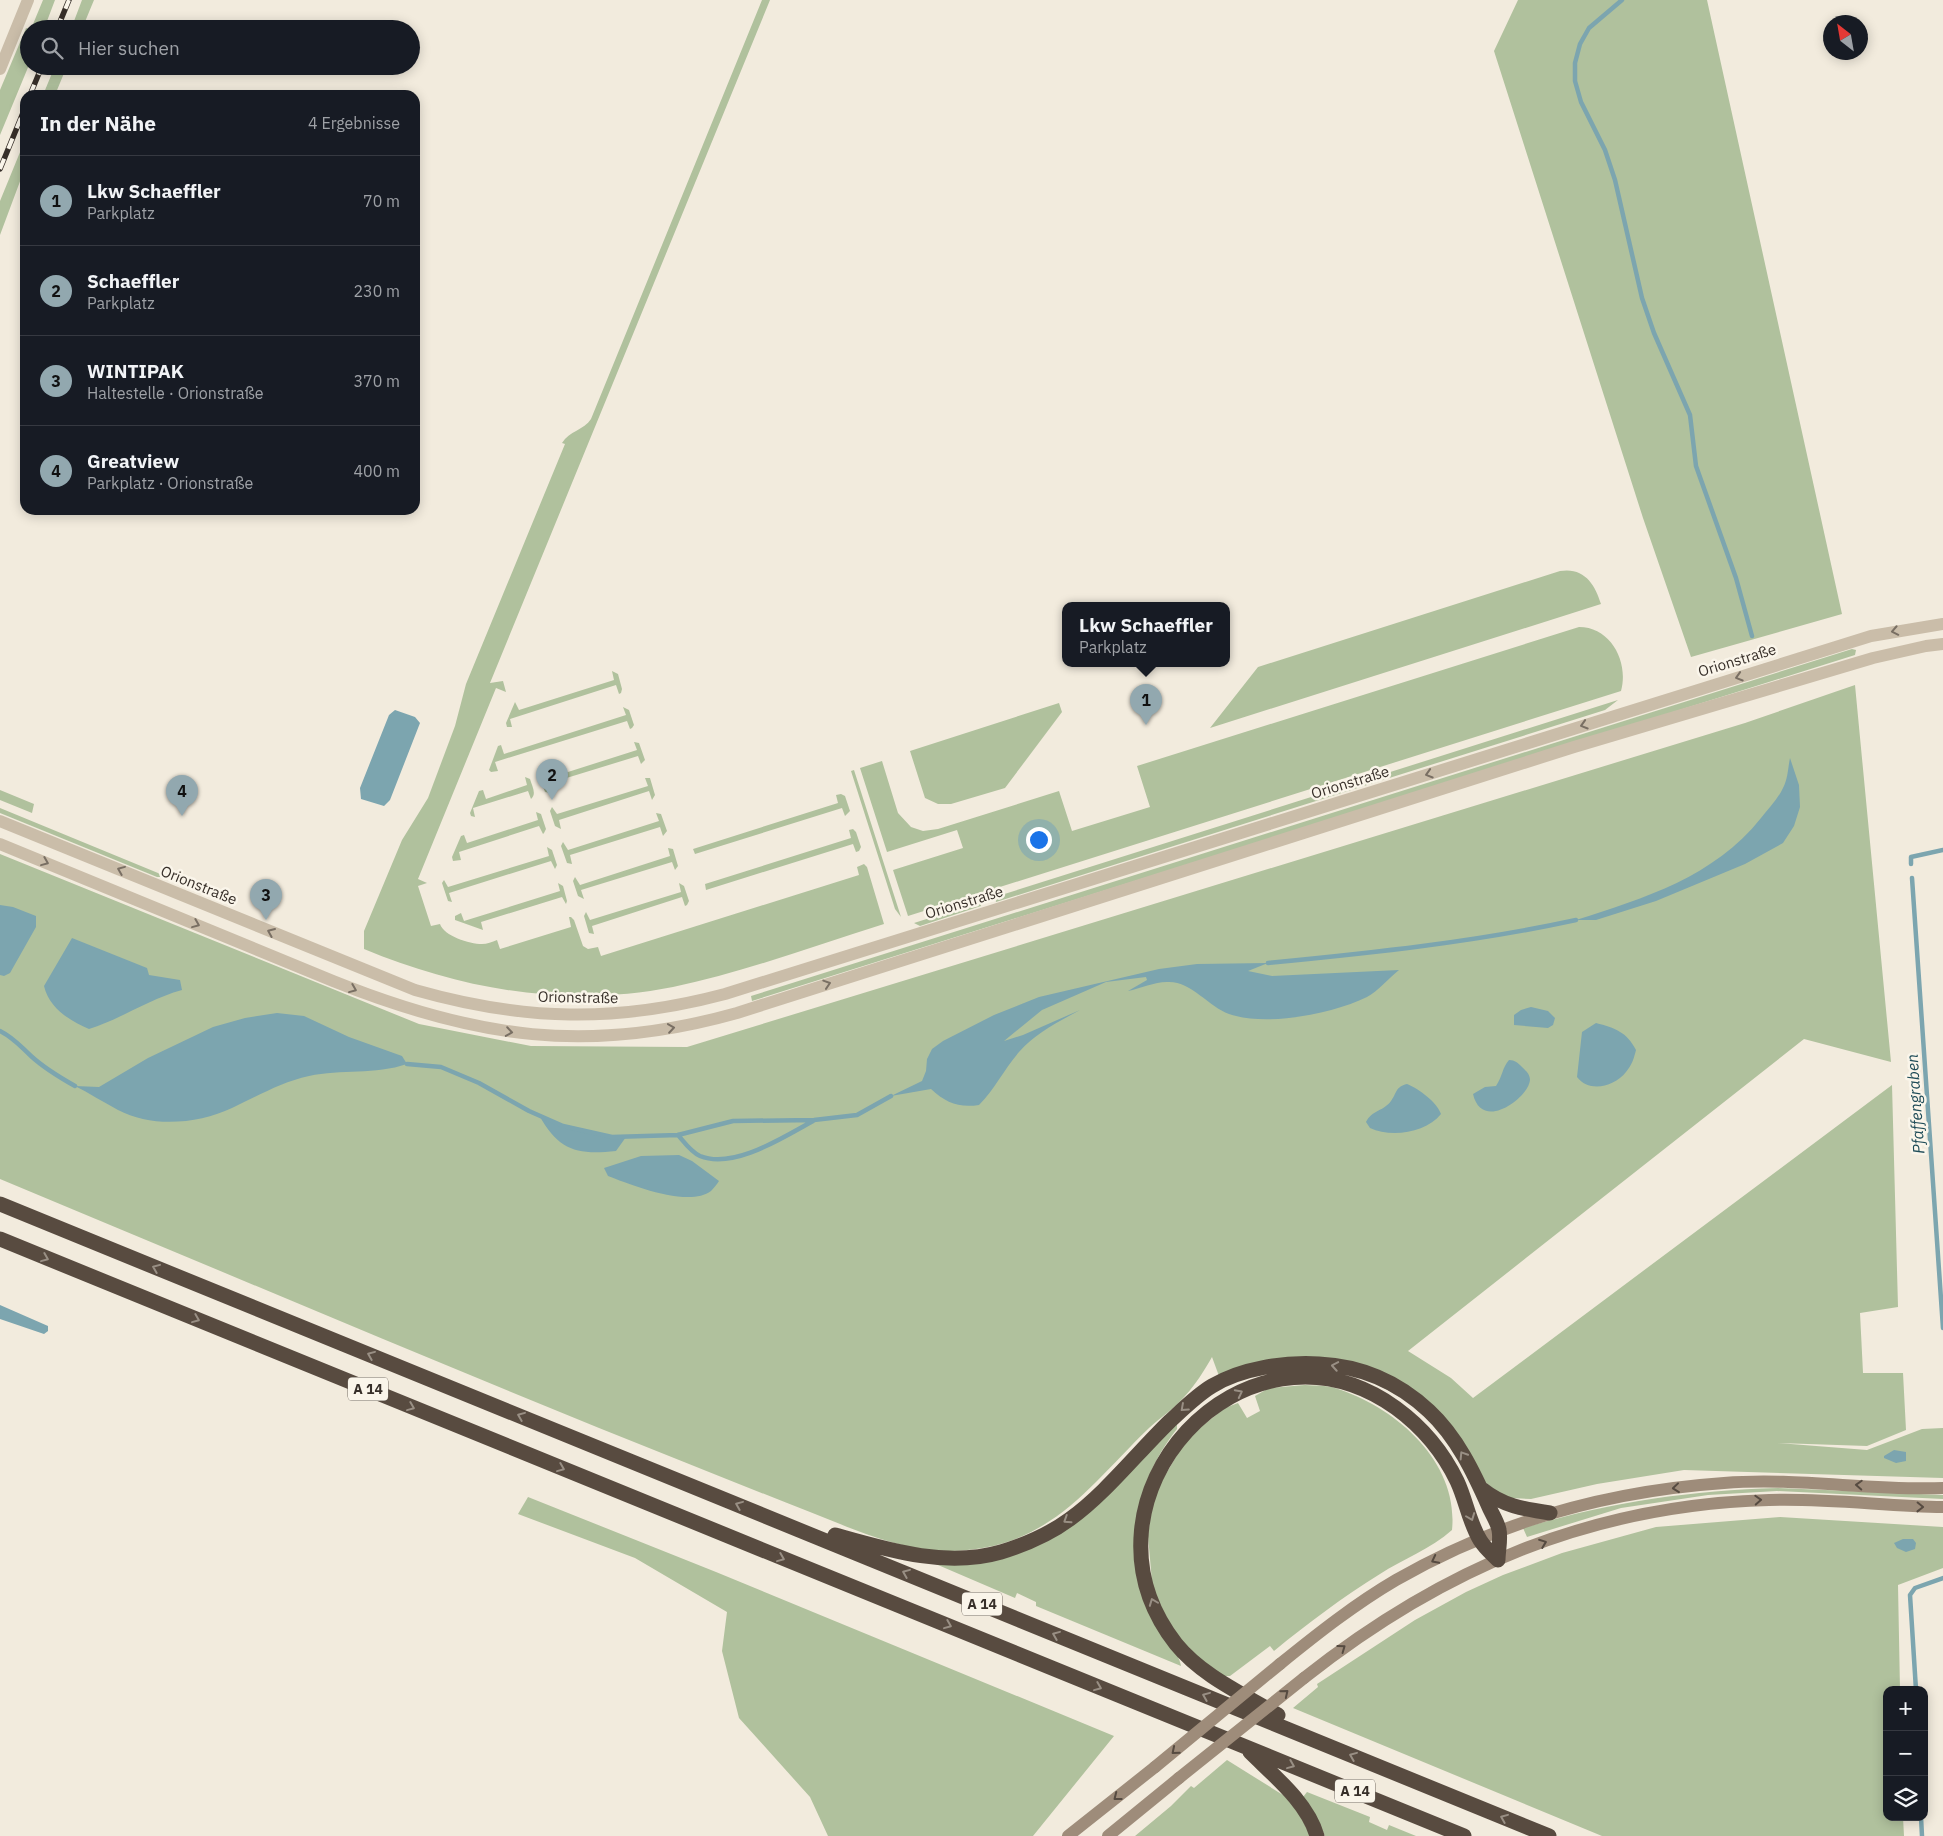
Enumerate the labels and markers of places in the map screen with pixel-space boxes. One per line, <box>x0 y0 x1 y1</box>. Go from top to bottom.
pin: 1 <box>1130 684 1162 725</box>
pin: 2 <box>536 759 568 800</box>
pin: 4 <box>166 775 198 816</box>
pin: 3 <box>250 879 282 920</box>

